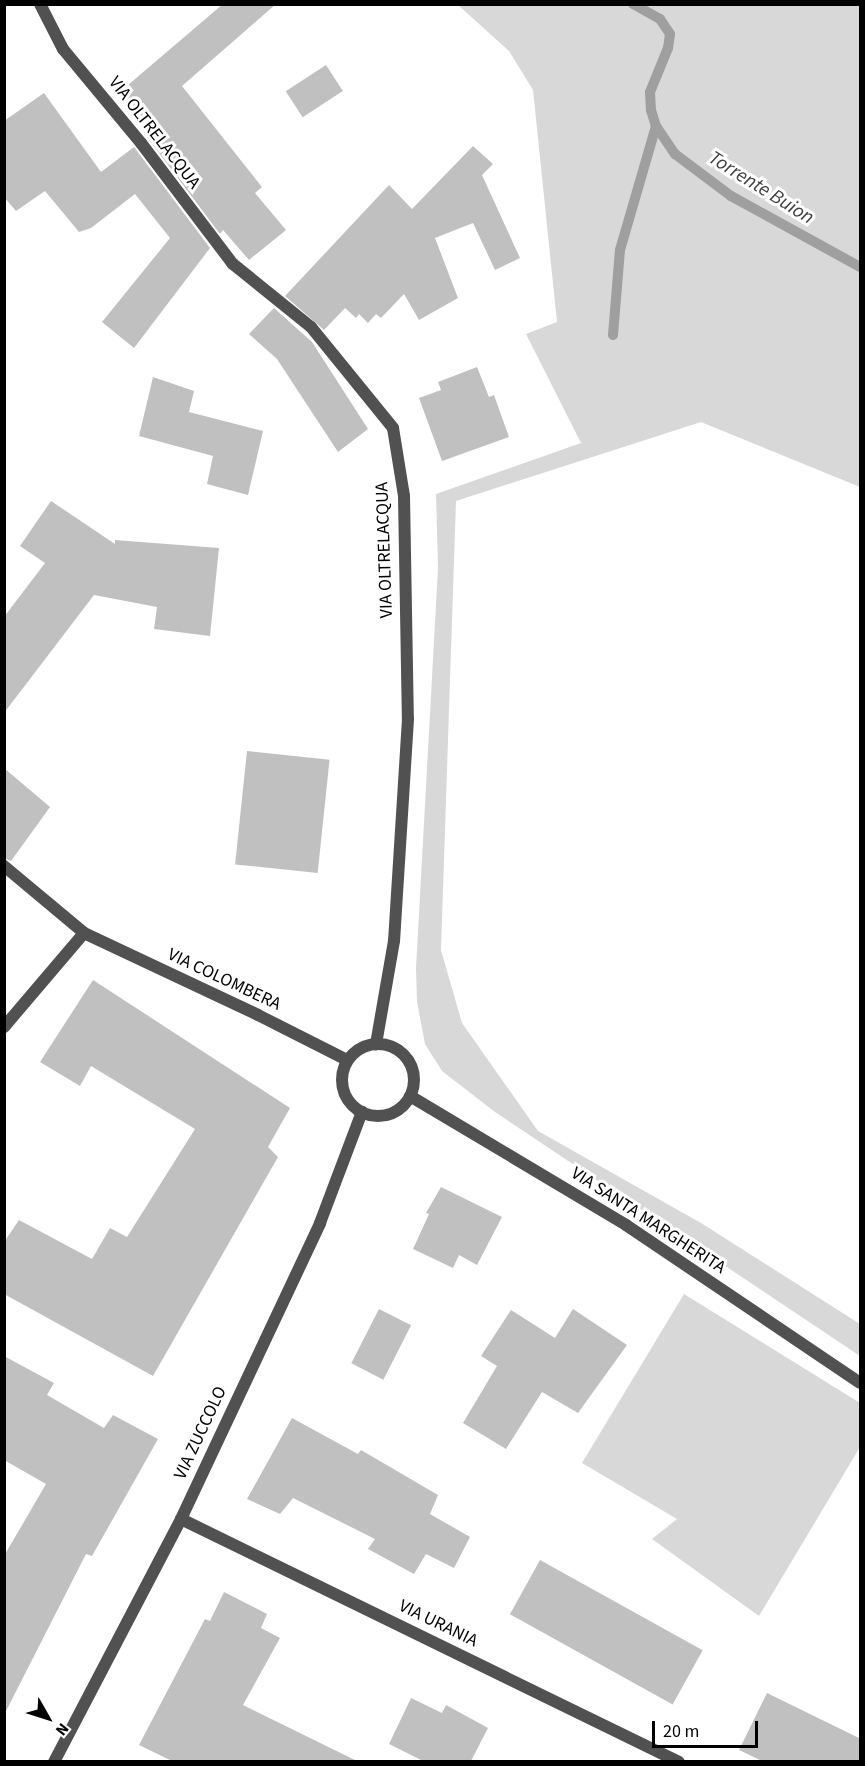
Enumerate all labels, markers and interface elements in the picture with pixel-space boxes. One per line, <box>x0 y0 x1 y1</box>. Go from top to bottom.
street label: VIA OLTRELACQUA <box>103 73 205 193</box>
water label: Torrente Buion <box>704 146 818 230</box>
street label: VIA OLTRELACQUA <box>372 481 398 619</box>
street label: VIA COLOMBERA <box>164 944 284 1016</box>
street label: VIA SANTA MARGHERITA <box>567 1163 729 1279</box>
street label: VIA ZUCCOLO <box>170 1383 232 1483</box>
street label: VIA URANIA <box>395 1596 481 1652</box>
north arrow <box>18 1688 78 1748</box>
scale bar <box>655 1709 762 1747</box>
text: N <box>50 1718 74 1740</box>
text: 20 m <box>663 1719 699 1744</box>

